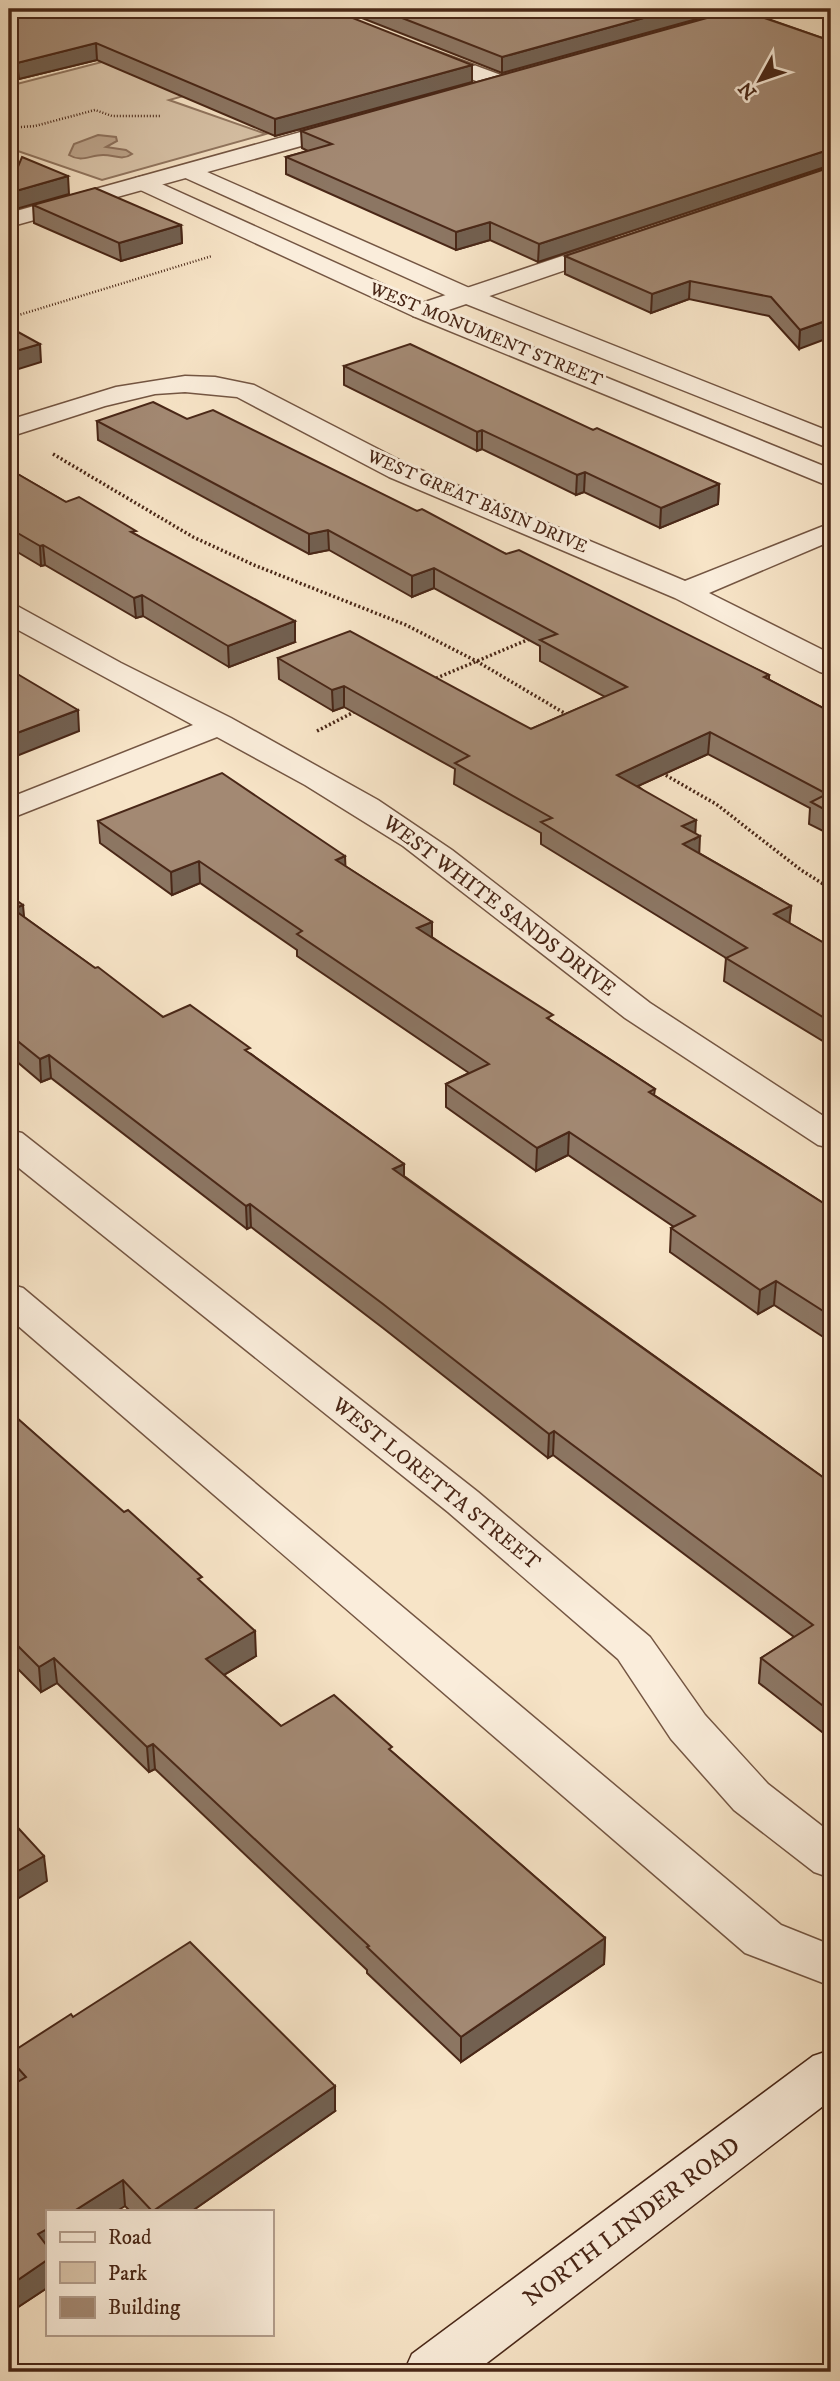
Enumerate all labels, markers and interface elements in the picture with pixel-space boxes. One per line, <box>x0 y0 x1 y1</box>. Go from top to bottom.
north arrow <box>724 46 794 116</box>
text: N <box>734 76 762 103</box>
street label: WEST MONUMENT STREET <box>365 278 606 392</box>
street label: WEST GREAT BASIN DRIVE <box>363 445 591 559</box>
street label: WEST WHITE SANDS DRIVE <box>376 809 621 1002</box>
street label: WEST LORETTA STREET <box>326 1391 545 1576</box>
street label: NORTH LINDER ROAD <box>518 2131 746 2313</box>
legend <box>46 2210 273 2336</box>
text: Road <box>108 2225 152 2251</box>
text: Park <box>108 2261 148 2287</box>
text: Building <box>108 2295 181 2321</box>

